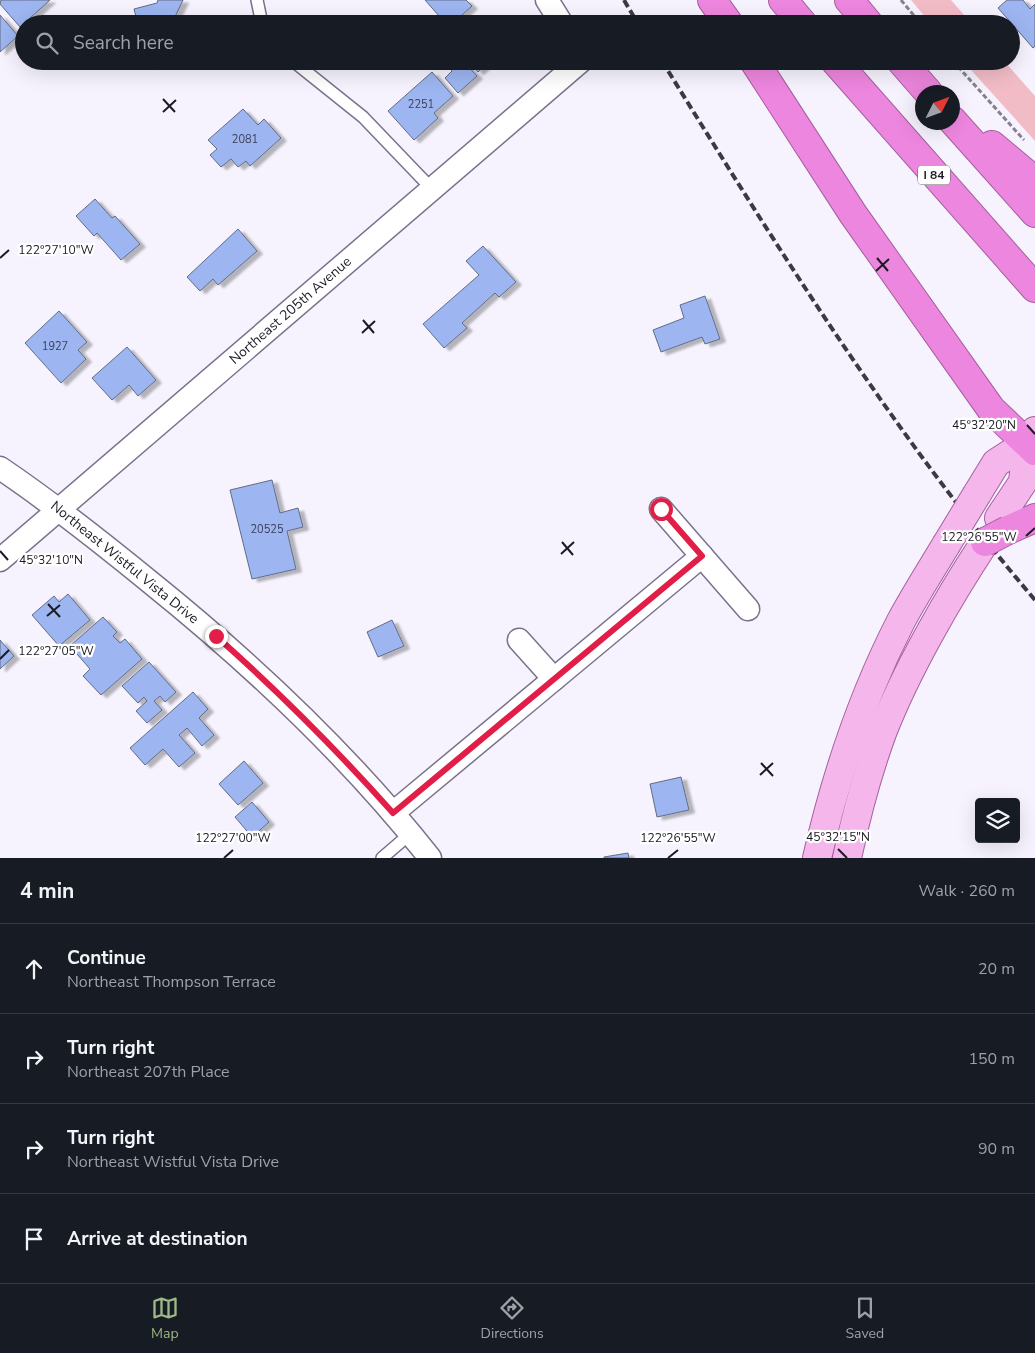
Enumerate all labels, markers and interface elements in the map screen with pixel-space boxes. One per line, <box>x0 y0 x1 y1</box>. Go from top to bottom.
search box <box>15 15 1020 70</box>
icon: search <box>33 29 61 57</box>
text: Search here <box>73 30 174 56</box>
north arrow <box>915 85 960 130</box>
house number: 2251 <box>408 97 434 112</box>
house number: 2081 <box>232 132 258 147</box>
road number: I 84 <box>918 166 950 184</box>
text: 122°27'10"W <box>18 242 94 258</box>
street label: Northeast 205th Avenue <box>225 252 355 369</box>
house number: 1927 <box>42 339 68 354</box>
text: 45°32'20"N <box>952 417 1016 433</box>
street label: Northeast Wistful Vista Drive <box>47 497 203 628</box>
route start <box>650 498 673 521</box>
house number: 20525 <box>251 522 284 537</box>
text: 122°26'55"W <box>941 529 1017 545</box>
text: 45°32'10"N <box>19 552 83 568</box>
route end <box>205 625 228 648</box>
text: 122°27'05"W <box>18 643 94 659</box>
map controls <box>975 798 1020 843</box>
button: layers <box>975 798 1020 843</box>
text: 45°32'15"N <box>806 829 870 845</box>
text: 122°27'00"W <box>195 830 271 846</box>
text: 122°26'55"W <box>640 830 716 846</box>
text: 4 min <box>20 877 74 905</box>
text: Walk · 260 m <box>919 880 1015 902</box>
text: Continue <box>67 945 146 971</box>
icon: ahead <box>20 955 48 983</box>
text: 20 m <box>978 958 1015 980</box>
text: Northeast Thompson Terrace <box>67 971 276 993</box>
text: Turn right <box>67 1035 154 1061</box>
icon: right <box>20 1045 48 1073</box>
text: 150 m <box>968 1048 1015 1070</box>
text: Northeast 207th Place <box>67 1061 230 1083</box>
text: Turn right <box>67 1125 154 1151</box>
icon: right <box>20 1135 48 1163</box>
text: 90 m <box>978 1138 1015 1160</box>
text: Northeast Wistful Vista Drive <box>67 1151 279 1173</box>
icon: arrive <box>20 1225 48 1253</box>
text: Arrive at destination <box>67 1226 248 1252</box>
tab: Map <box>151 1294 179 1343</box>
tab: Directions <box>481 1294 544 1343</box>
tab: Saved <box>845 1294 884 1343</box>

